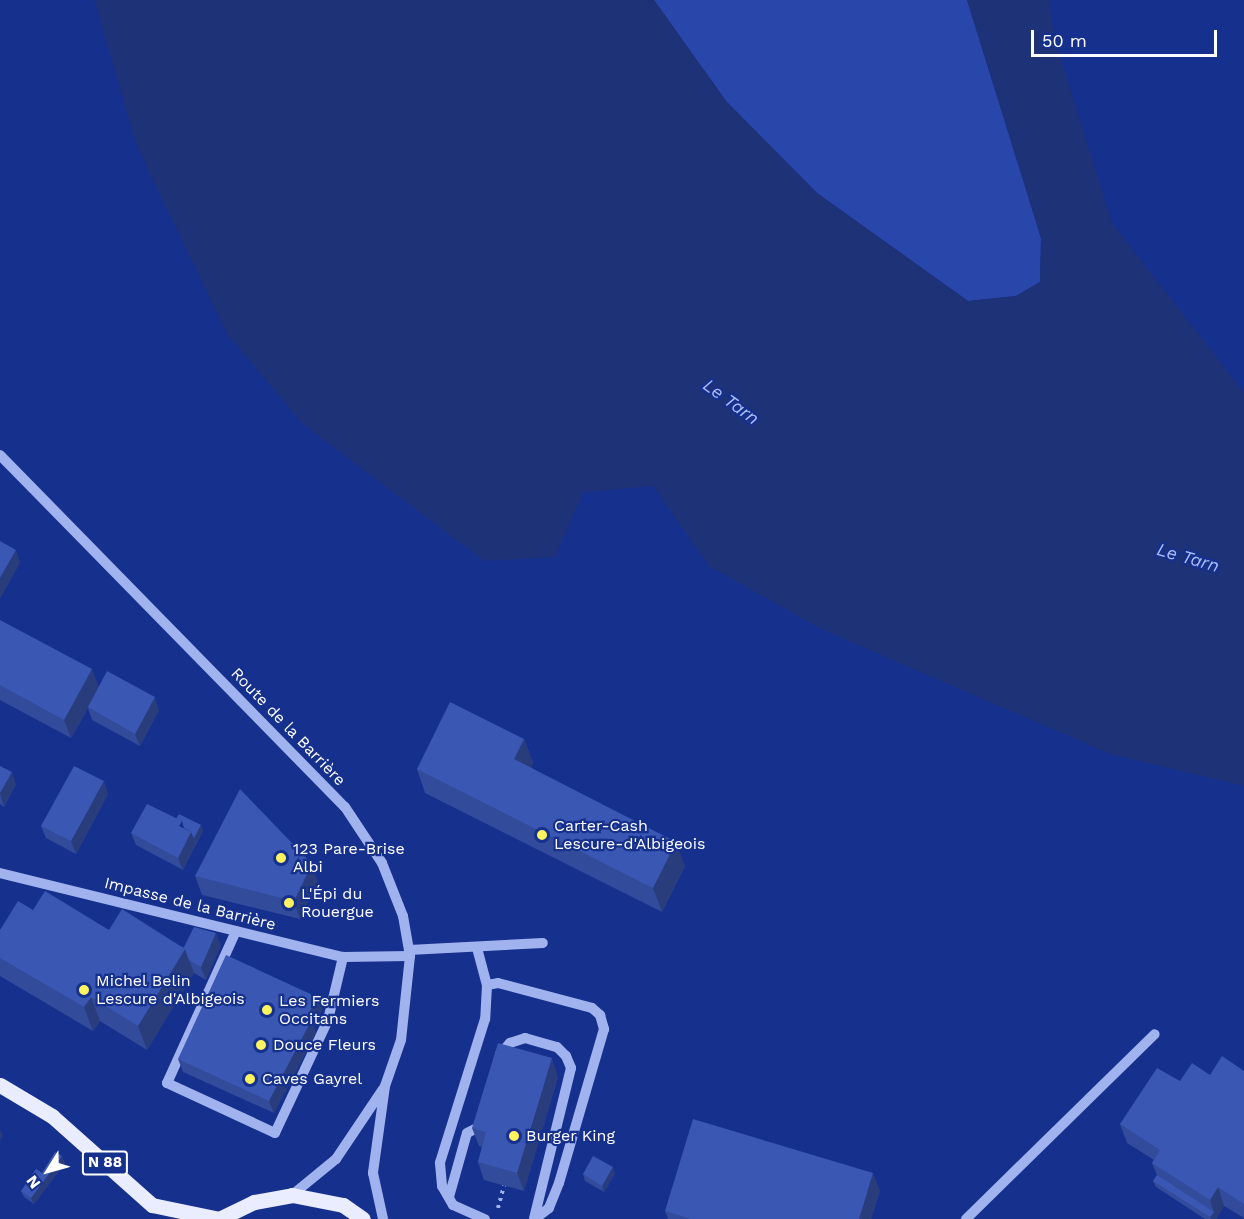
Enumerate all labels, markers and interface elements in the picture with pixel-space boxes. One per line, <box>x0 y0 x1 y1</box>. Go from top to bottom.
scale bar <box>1034 18 1220 56</box>
text: 50 m <box>1042 30 1087 51</box>
water label: Le Tarn <box>699 374 763 430</box>
water label: Le Tarn <box>1154 539 1222 577</box>
street label: Route de la Barrière <box>227 664 349 790</box>
place label: Carter-Cash Lescure-d'Albigeois <box>554 816 705 854</box>
marker: Carter-Cash Lescure-d'Albigeois <box>535 828 549 842</box>
place label: 123 Pare-Brise Albi <box>293 839 405 877</box>
marker: 123 Pare-Brise Albi <box>274 851 288 865</box>
street label: Impasse de la Barrière <box>102 873 278 935</box>
place label: L'Épi du Rouergue <box>301 884 374 922</box>
marker: L'Épi du Rouergue <box>282 896 296 910</box>
place label: Michel Belin Lescure d'Albigeois <box>96 971 245 1009</box>
marker: Michel Belin Lescure d'Albigeois <box>77 983 91 997</box>
place label: Les Fermiers Occitans <box>279 991 379 1029</box>
marker: Les Fermiers Occitans <box>260 1003 274 1017</box>
place label: Douce Fleurs <box>273 1035 376 1055</box>
marker: Douce Fleurs <box>254 1038 268 1052</box>
place label: Caves Gayrel <box>262 1069 362 1089</box>
marker: Caves Gayrel <box>243 1072 257 1086</box>
place label: Burger King <box>526 1126 615 1146</box>
marker: Burger King <box>507 1129 521 1143</box>
north arrow <box>18 1141 78 1201</box>
road number: N 88 <box>81 1151 129 1175</box>
text: N <box>22 1172 44 1193</box>

